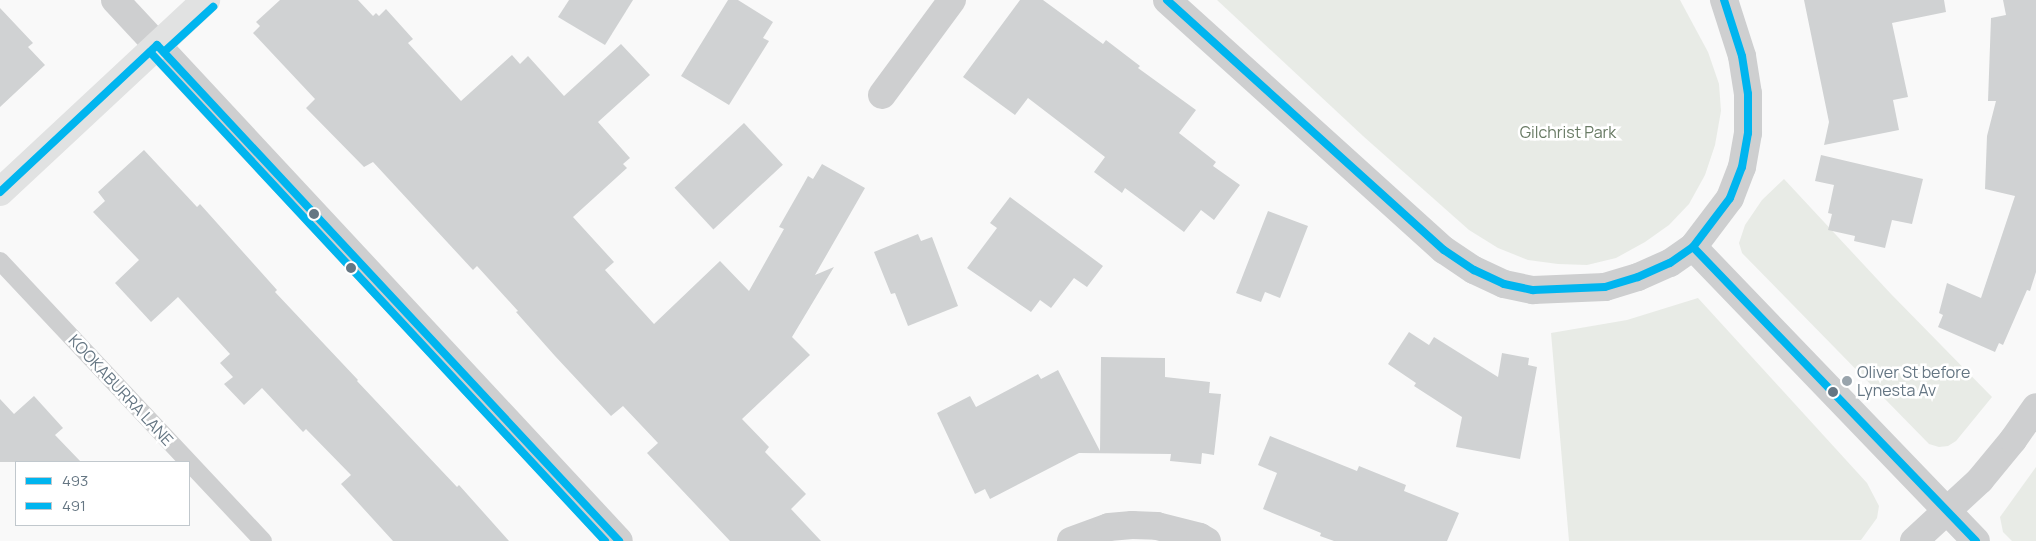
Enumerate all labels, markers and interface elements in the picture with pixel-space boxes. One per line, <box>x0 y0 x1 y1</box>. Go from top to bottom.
park label: Gilchrist Park <box>1520 122 1616 142</box>
unlabelled marker <box>309 209 319 219</box>
unlabelled marker <box>346 263 356 273</box>
street label: KOOKABURRA LANE <box>65 331 177 449</box>
place label: Oliver St before Lynesta Av <box>1857 362 1970 400</box>
marker: Oliver St before Lynesta Av <box>1841 375 1853 387</box>
unlabelled marker <box>1828 387 1838 397</box>
legend <box>15 461 190 526</box>
text: 493 <box>62 470 88 491</box>
text: 491 <box>62 495 86 516</box>

